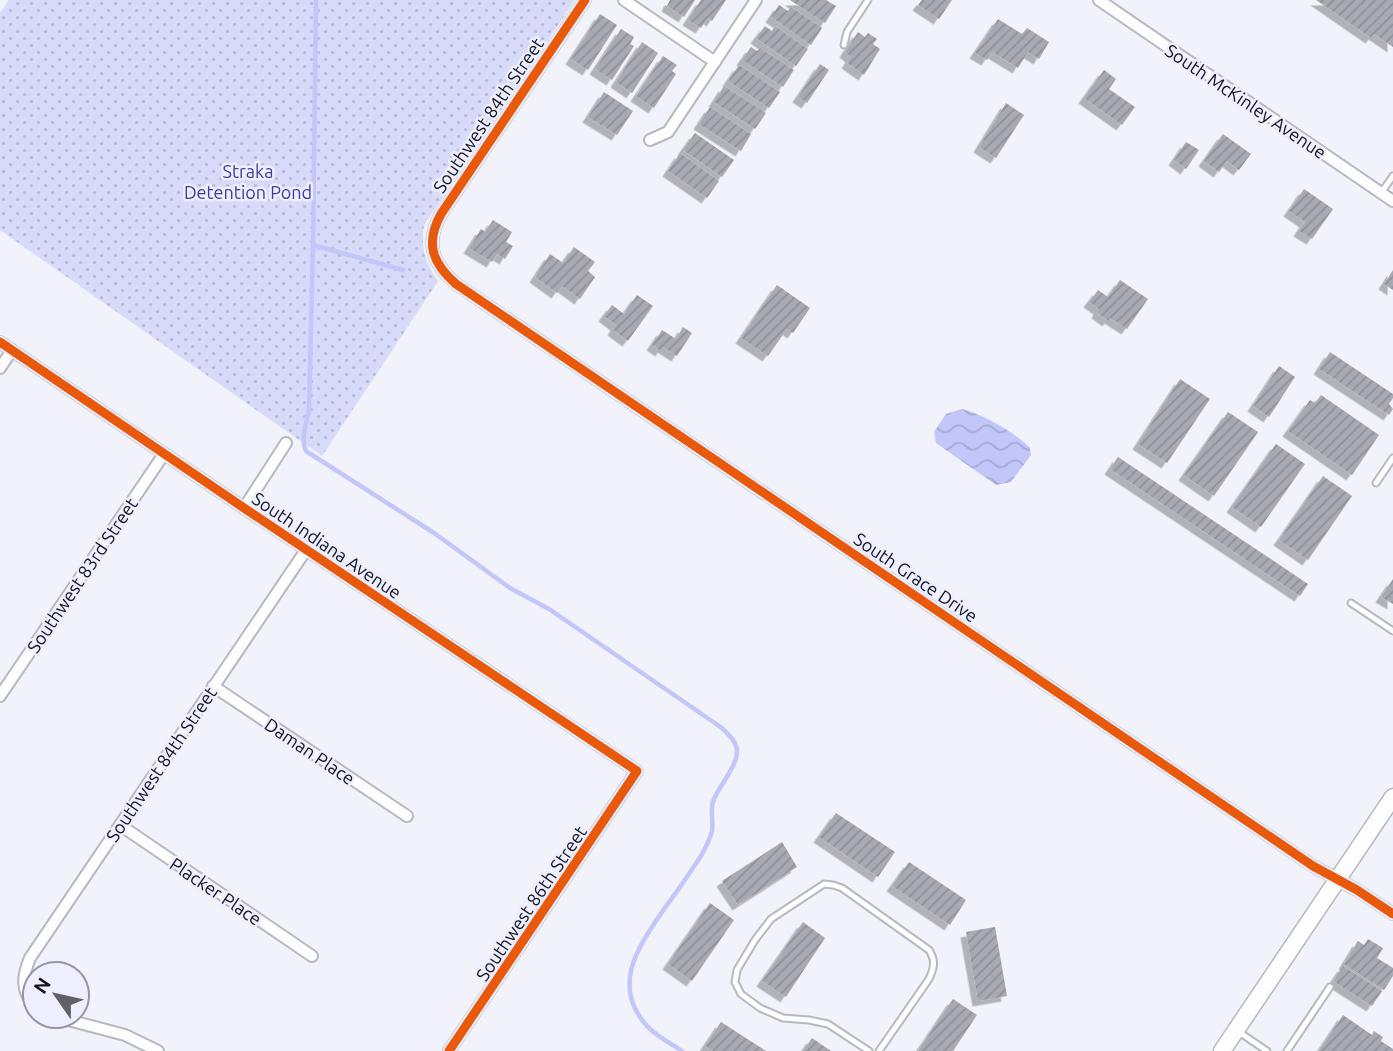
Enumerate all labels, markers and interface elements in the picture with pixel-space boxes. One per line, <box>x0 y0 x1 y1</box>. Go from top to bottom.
street label: Southwest 84th Street <box>429 34 547 196</box>
street label: South McKinley Avenue <box>1162 40 1330 162</box>
park label: Straka Detention Pond <box>184 161 312 202</box>
street label: South Indiana Avenue <box>249 488 405 602</box>
street label: Southwest 83rd Street <box>23 494 141 656</box>
street label: South Grace Drive <box>850 528 982 626</box>
street label: Southwest 84th Street <box>102 683 220 845</box>
street label: Daman Place <box>261 714 359 788</box>
street label: Southwest 86th Street <box>472 822 590 984</box>
street label: Placker Place <box>167 853 265 929</box>
north arrow <box>21 960 91 1030</box>
text: N <box>29 973 55 998</box>

